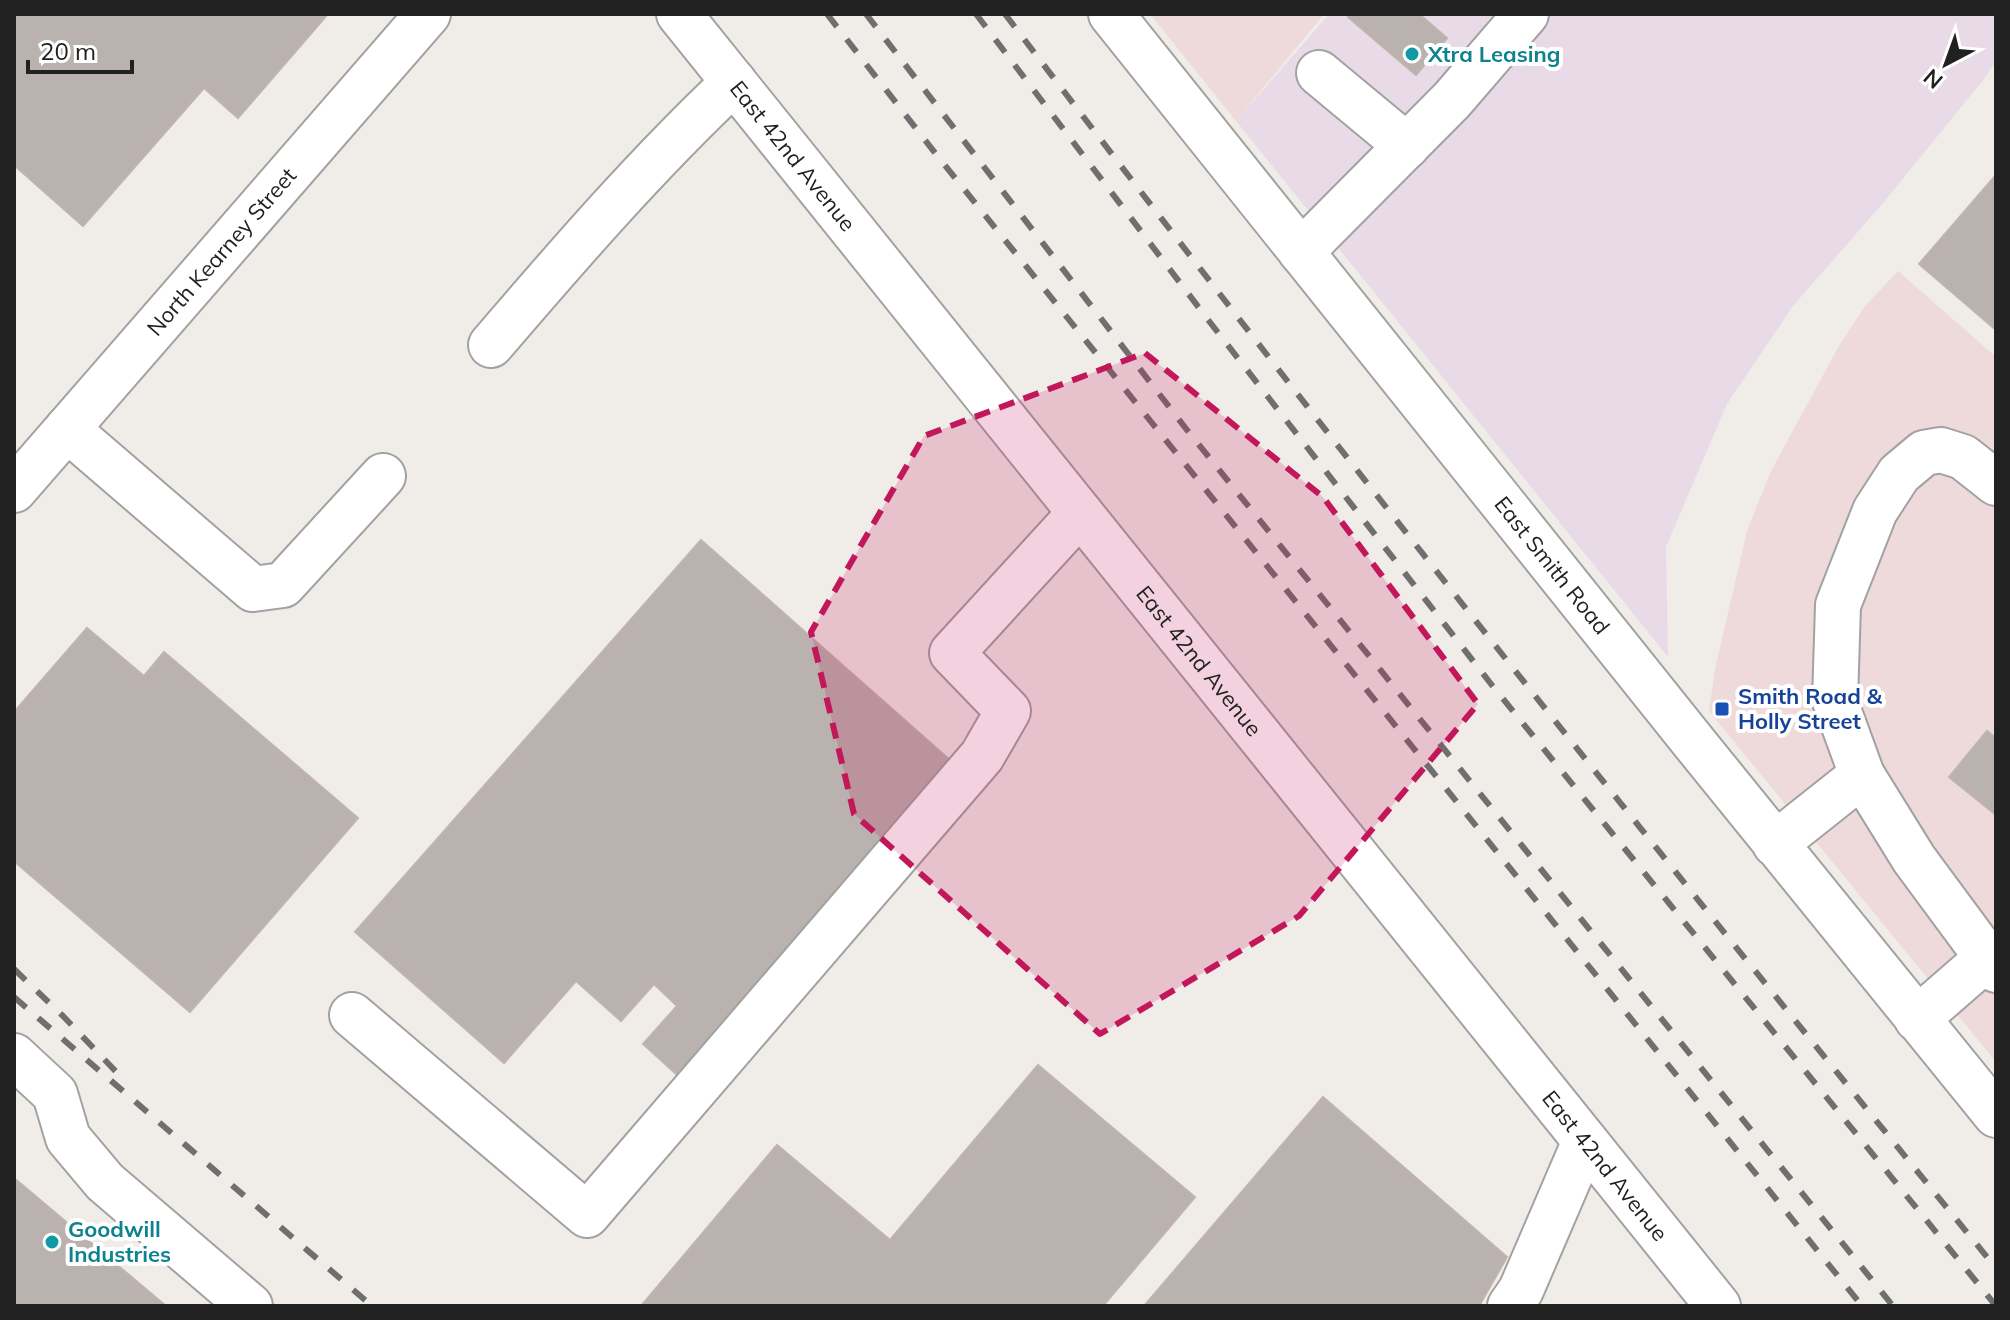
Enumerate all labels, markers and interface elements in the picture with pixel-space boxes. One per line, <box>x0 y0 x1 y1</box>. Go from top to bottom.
scale bar <box>28 24 132 74</box>
north arrow <box>1906 24 1986 104</box>
text: 20 m <box>40 36 96 66</box>
place label: Xtra Leasing <box>1427 40 1560 68</box>
marker: Xtra Leasing <box>1403 45 1421 63</box>
text: N <box>1917 63 1948 95</box>
street label: East 42nd Avenue <box>724 75 862 237</box>
street label: North Kearney Street <box>141 161 302 341</box>
street label: East Smith Road <box>1488 491 1616 640</box>
street label: East 42nd Avenue <box>1130 580 1268 742</box>
place label: Smith Road & Holly Street <box>1738 682 1883 735</box>
marker: Smith Road & Holly Street <box>1713 700 1731 718</box>
street label: East 42nd Avenue <box>1536 1085 1674 1247</box>
place label: Goodwill Industries <box>68 1215 171 1268</box>
marker: Goodwill Industries <box>43 1233 61 1251</box>

